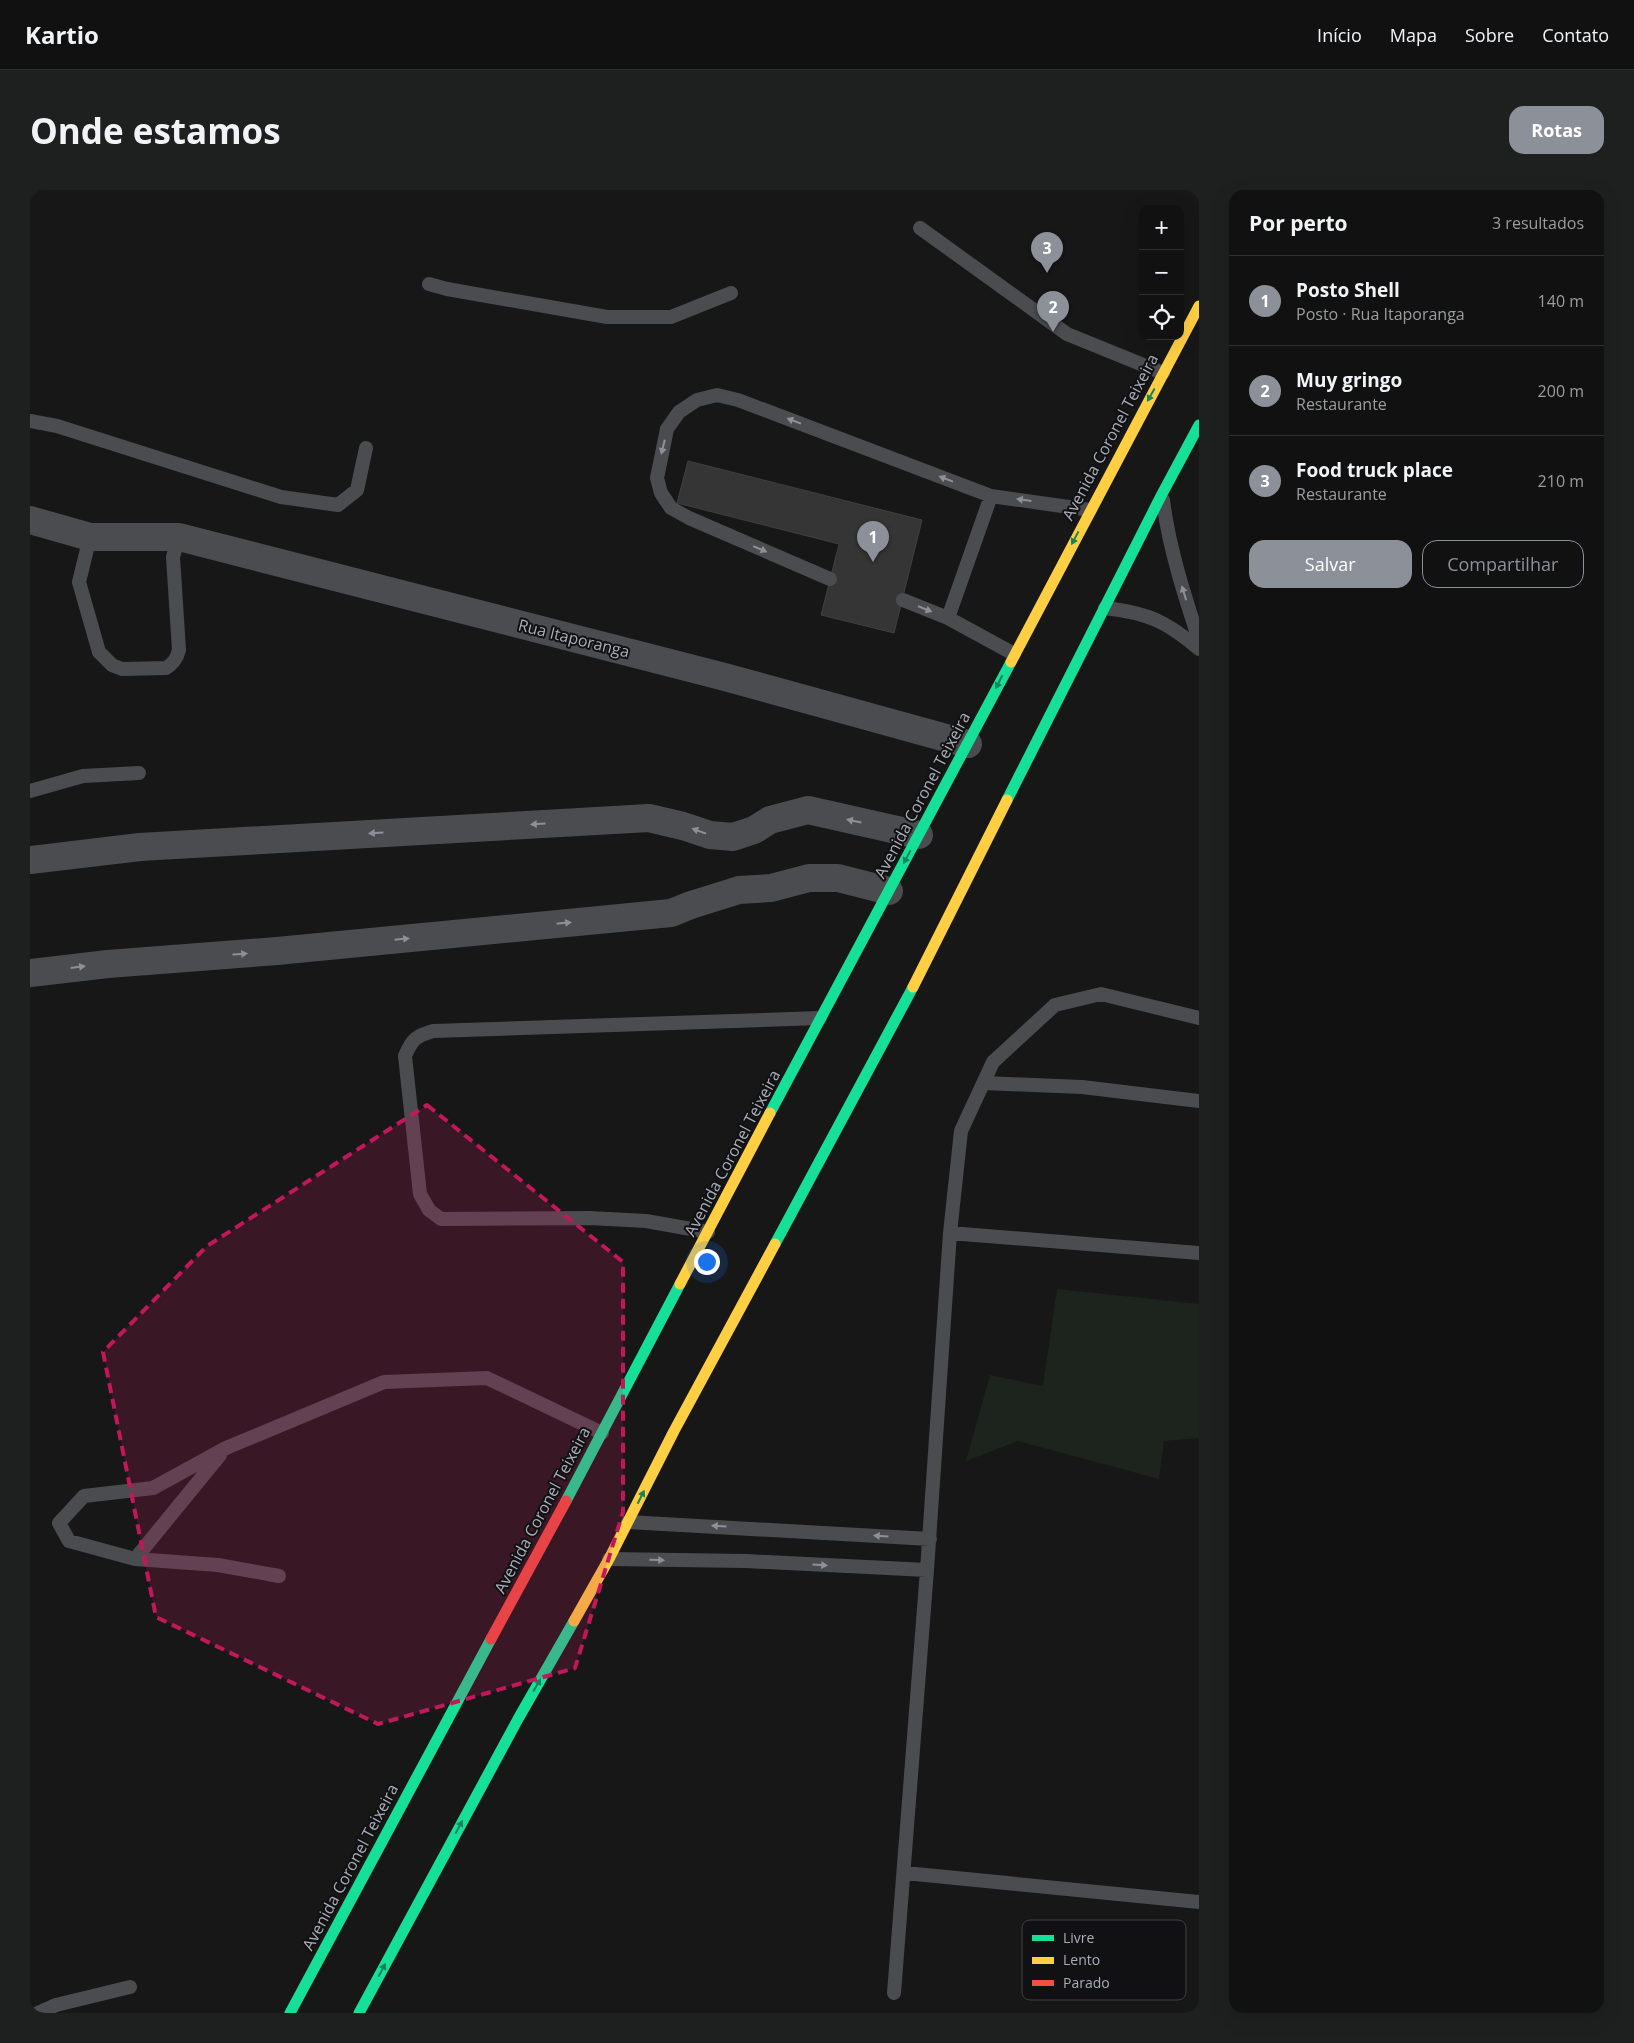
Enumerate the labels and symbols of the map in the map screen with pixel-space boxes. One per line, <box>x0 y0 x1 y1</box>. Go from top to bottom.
pin: 3 <box>1031 232 1063 273</box>
pin: 2 <box>1037 291 1069 332</box>
street label: Avenida Coronel Teixeira <box>1057 350 1163 524</box>
one-way arrow <box>1147 388 1155 402</box>
one-way arrow <box>786 417 801 424</box>
one-way arrow <box>658 439 666 454</box>
one-way arrow <box>938 475 953 482</box>
one-way arrow <box>1016 496 1032 504</box>
pin: 1 <box>857 521 889 562</box>
one-way arrow <box>1070 532 1079 545</box>
one-way arrow <box>753 545 767 553</box>
one-way arrow <box>1180 586 1188 601</box>
one-way arrow <box>918 605 933 613</box>
street label: Rua Itaporanga <box>516 614 632 662</box>
one-way arrow <box>995 675 1003 690</box>
street label: Avenida Coronel Teixeira <box>869 708 975 882</box>
one-way arrow <box>847 817 862 825</box>
one-way arrow <box>530 821 546 829</box>
one-way arrow <box>691 827 706 835</box>
one-way arrow <box>368 830 384 838</box>
one-way arrow <box>903 850 911 864</box>
one-way arrow <box>556 919 572 927</box>
one-way arrow <box>394 935 410 943</box>
one-way arrow <box>233 950 249 958</box>
one-way arrow <box>71 963 87 971</box>
street label: Avenida Coronel Teixeira <box>679 1066 785 1240</box>
your location <box>694 1249 720 1275</box>
street label: Avenida Coronel Teixeira <box>489 1423 595 1597</box>
one-way arrow <box>637 1489 645 1504</box>
one-way arrow <box>711 1522 727 1530</box>
one-way arrow <box>873 1531 889 1539</box>
one-way arrow <box>650 1556 666 1564</box>
one-way arrow <box>812 1561 828 1569</box>
one-way arrow <box>533 1677 541 1692</box>
street label: Avenida Coronel Teixeira <box>297 1780 403 1954</box>
one-way arrow <box>455 1820 463 1834</box>
legend <box>1022 1920 1186 2000</box>
text: Livre <box>1063 1928 1095 1947</box>
text: Lento <box>1063 1950 1100 1969</box>
one-way arrow <box>378 1963 386 1977</box>
text: Parado <box>1063 1973 1110 1992</box>

